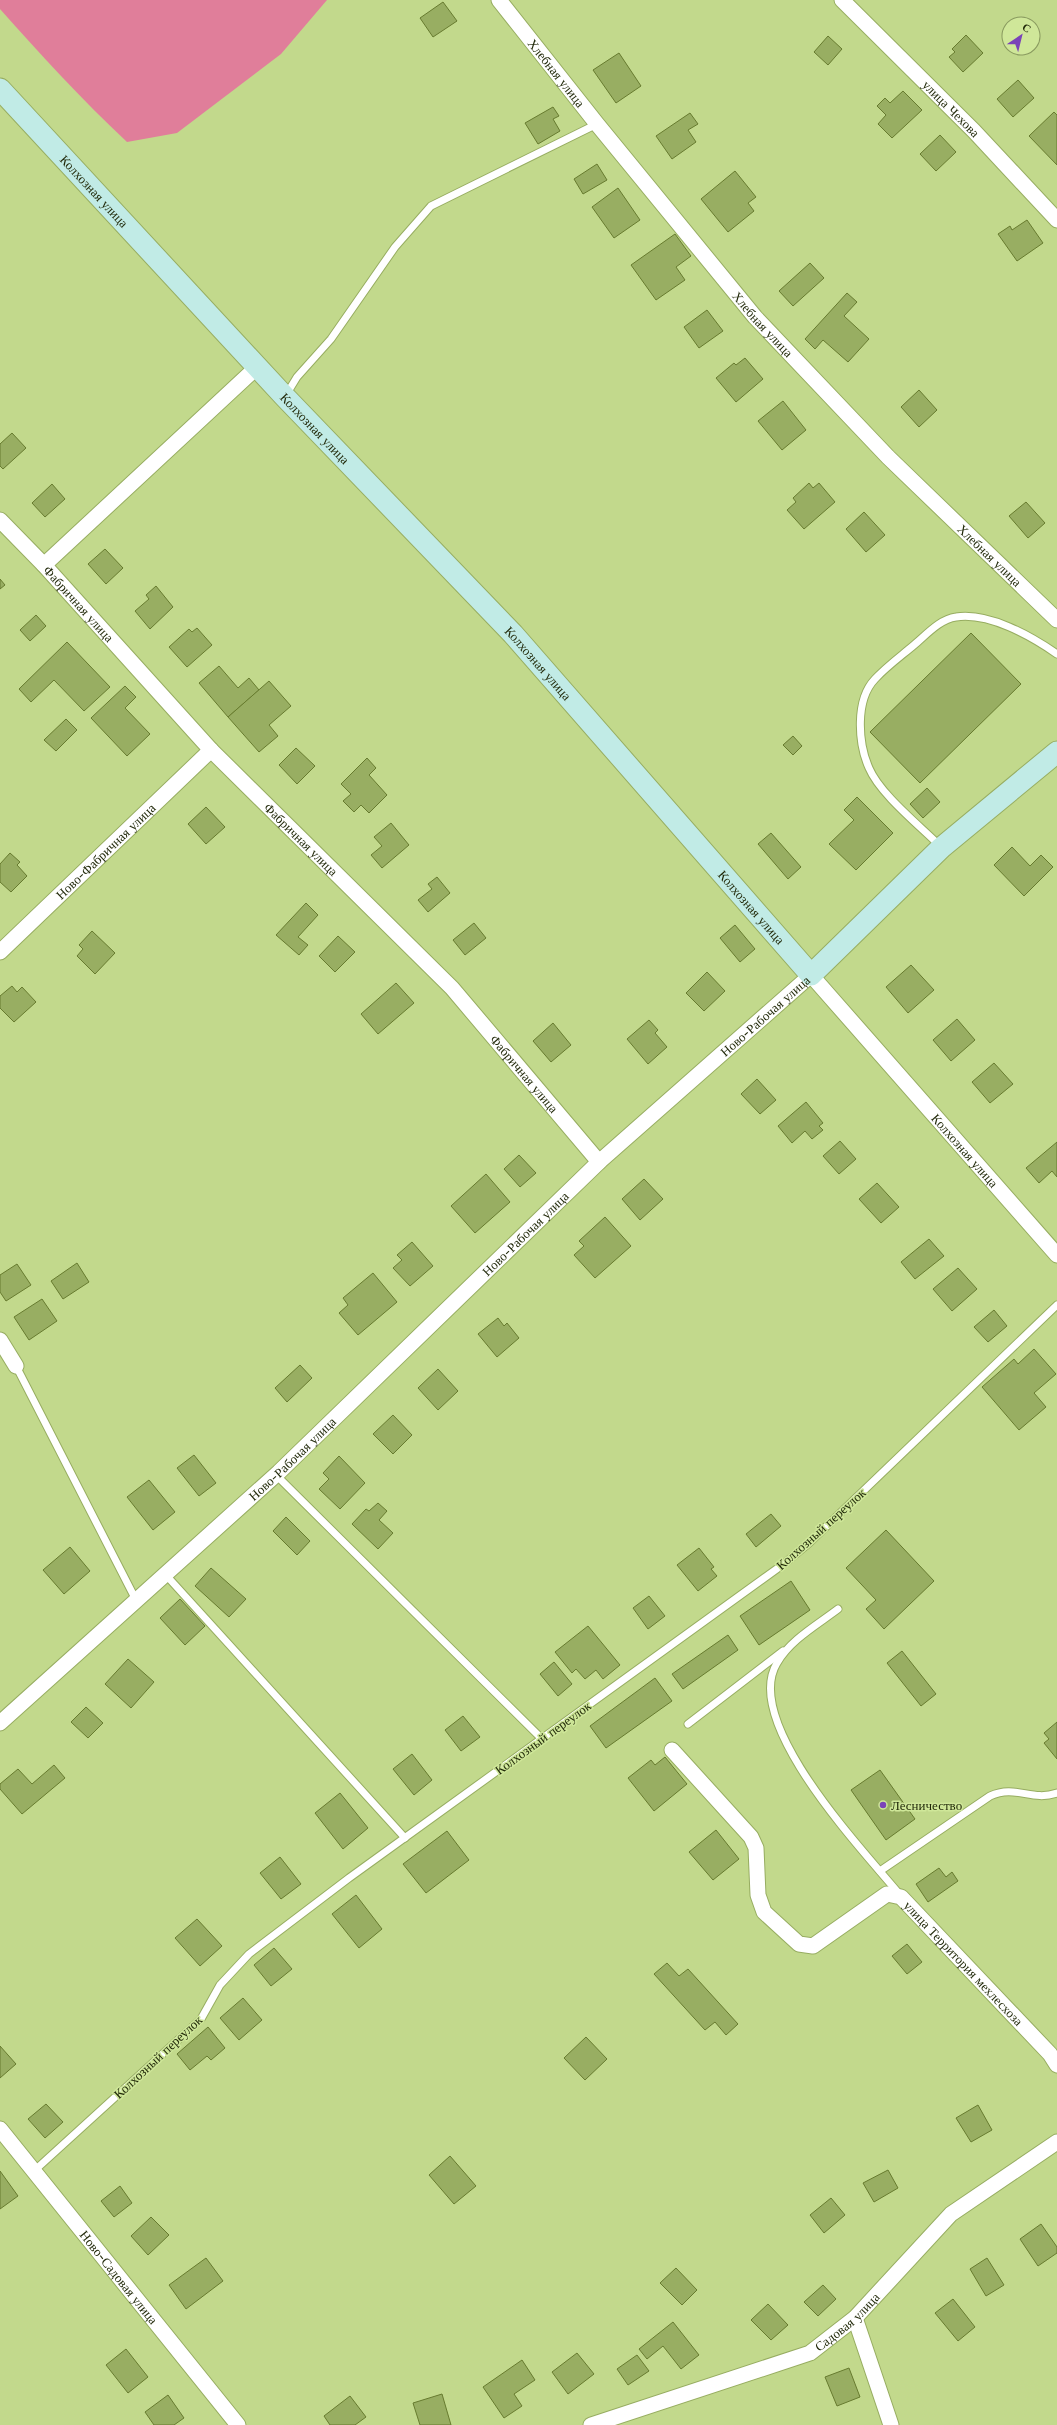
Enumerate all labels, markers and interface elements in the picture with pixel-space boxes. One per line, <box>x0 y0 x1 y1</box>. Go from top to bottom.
north arrow <box>1001 16 1041 56</box>
text: С <box>1019 20 1034 36</box>
street label: Хлебная улица <box>524 35 589 111</box>
street label: улица Чехова <box>919 76 984 141</box>
street label: Колхозная улица <box>57 151 132 231</box>
street label: Хлебная улица <box>729 288 797 361</box>
street label: Колхозная улица <box>277 389 354 468</box>
street label: Хлебная улица <box>954 520 1026 590</box>
street label: Фабричная улица <box>40 562 118 646</box>
street label: Колхозная улица <box>501 622 576 704</box>
street label: Ново-Фабричная улица <box>52 799 159 903</box>
street label: Фабричная улица <box>261 799 342 880</box>
street label: Колхозная улица <box>714 866 789 948</box>
street label: Ново-Рабочая улица <box>716 971 814 1060</box>
street label: Фабричная улица <box>486 1031 562 1116</box>
street label: Колхозная улица <box>928 1110 1002 1191</box>
street label: Ново-Рабочая улица <box>478 1187 572 1279</box>
street label: Ново-Рабочая улица <box>245 1413 340 1504</box>
street label: Колхозный переулок <box>773 1484 870 1574</box>
street label: Колхозный переулок <box>492 1697 595 1779</box>
place label: Лесничество <box>891 1797 962 1814</box>
marker: Лесничество <box>878 1800 888 1810</box>
street label: улица Территория мехлесхоза <box>900 1897 1027 2029</box>
street label: Колхозный переулок <box>110 2011 206 2102</box>
street label: Ново-Садовая улица <box>76 2227 162 2328</box>
street label: Садовая улица <box>811 2289 883 2355</box>

